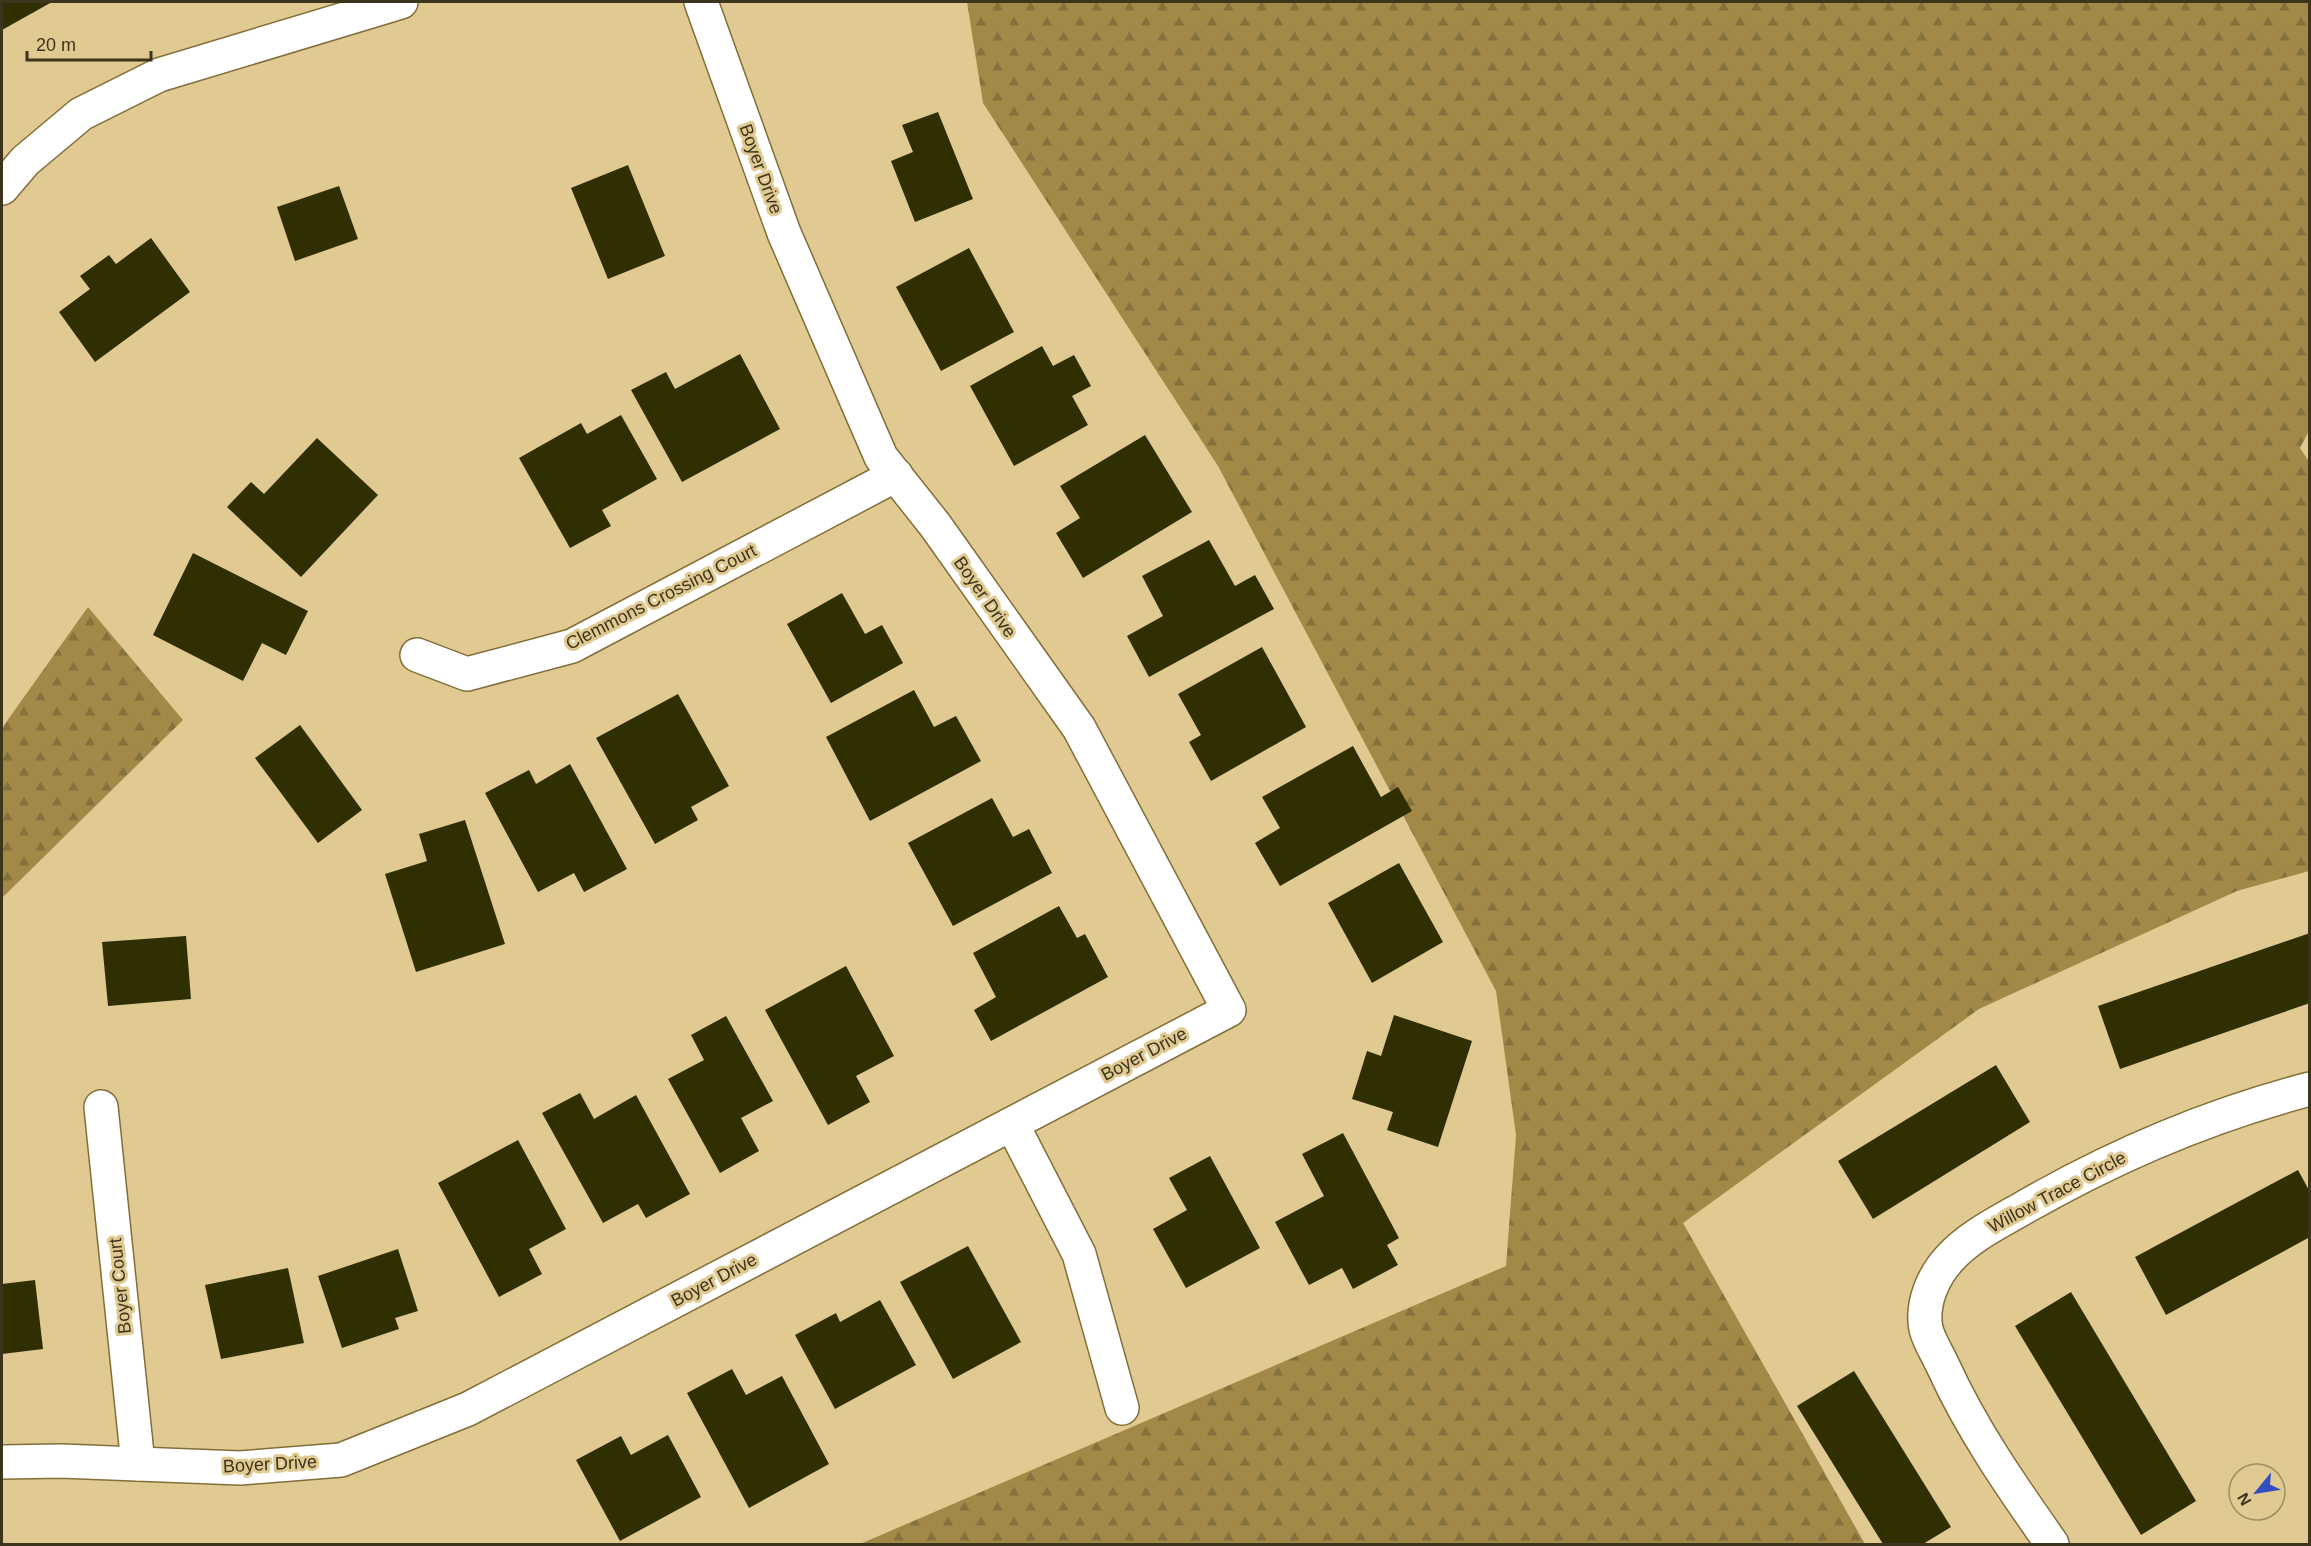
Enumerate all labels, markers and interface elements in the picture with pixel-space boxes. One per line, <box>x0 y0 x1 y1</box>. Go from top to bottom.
scale bar <box>27 24 152 62</box>
text: 20 m <box>36 35 76 55</box>
street label: Boyer Drive <box>736 121 786 217</box>
street label: Clemmons Crossing Court <box>562 540 760 654</box>
street label: Boyer Drive <box>950 553 1020 641</box>
street label: Boyer Drive <box>1098 1023 1190 1085</box>
street label: Willow Trace Circle <box>1985 1147 2129 1237</box>
street label: Boyer Court <box>105 1237 135 1335</box>
street label: Boyer Drive <box>668 1249 760 1311</box>
street label: Boyer Drive <box>223 1452 317 1476</box>
north arrow <box>2227 1462 2287 1522</box>
text: N <box>2234 1490 2255 1509</box>

